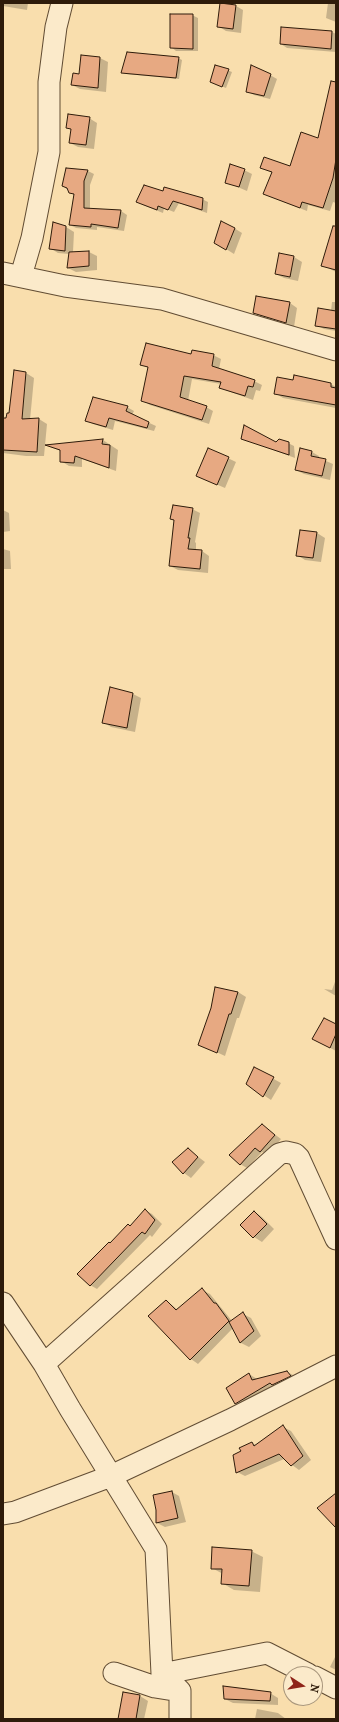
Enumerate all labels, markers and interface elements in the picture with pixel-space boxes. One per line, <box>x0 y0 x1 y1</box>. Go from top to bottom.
north arrow <box>283 1666 323 1706</box>
text: N <box>307 1683 321 1694</box>

